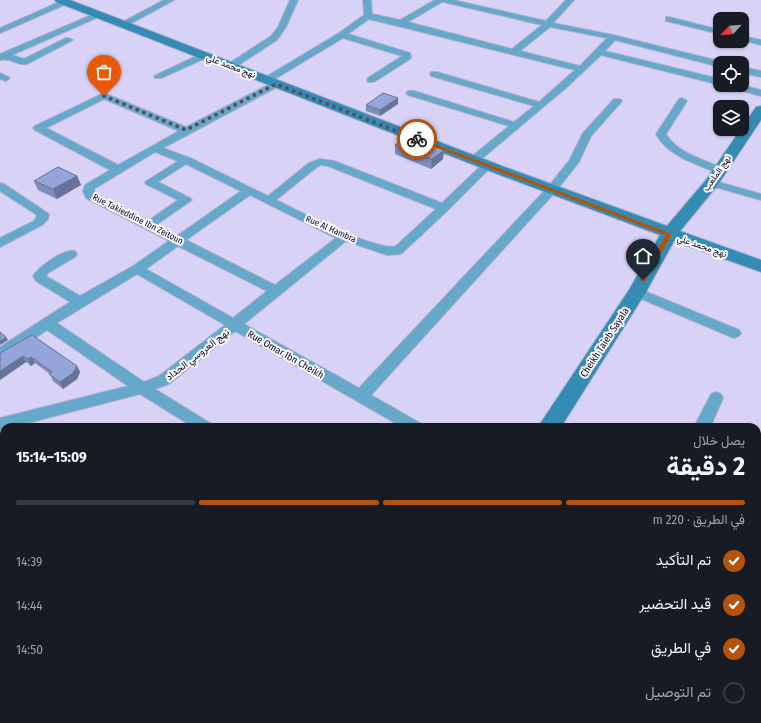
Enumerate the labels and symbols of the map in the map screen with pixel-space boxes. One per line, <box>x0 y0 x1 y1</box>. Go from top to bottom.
north arrow <box>713 12 749 48</box>
street label: نهج محمد علي <box>204 52 257 82</box>
pin <box>87 55 121 96</box>
courier <box>397 119 437 159</box>
street label: نهج الملعب <box>701 153 734 193</box>
street label: Rue Takieddine Ibn Zeitoun <box>91 192 185 246</box>
street label: Rue Al Hambra <box>304 213 358 245</box>
street label: نهج محمد علي <box>675 233 728 261</box>
pin <box>626 239 660 280</box>
street label: Cheikh Taieb Sayala <box>578 305 632 380</box>
street label: نهج العروسي الحداد <box>163 326 233 385</box>
street label: Rue Omar Ibn Cheikh <box>245 328 326 382</box>

